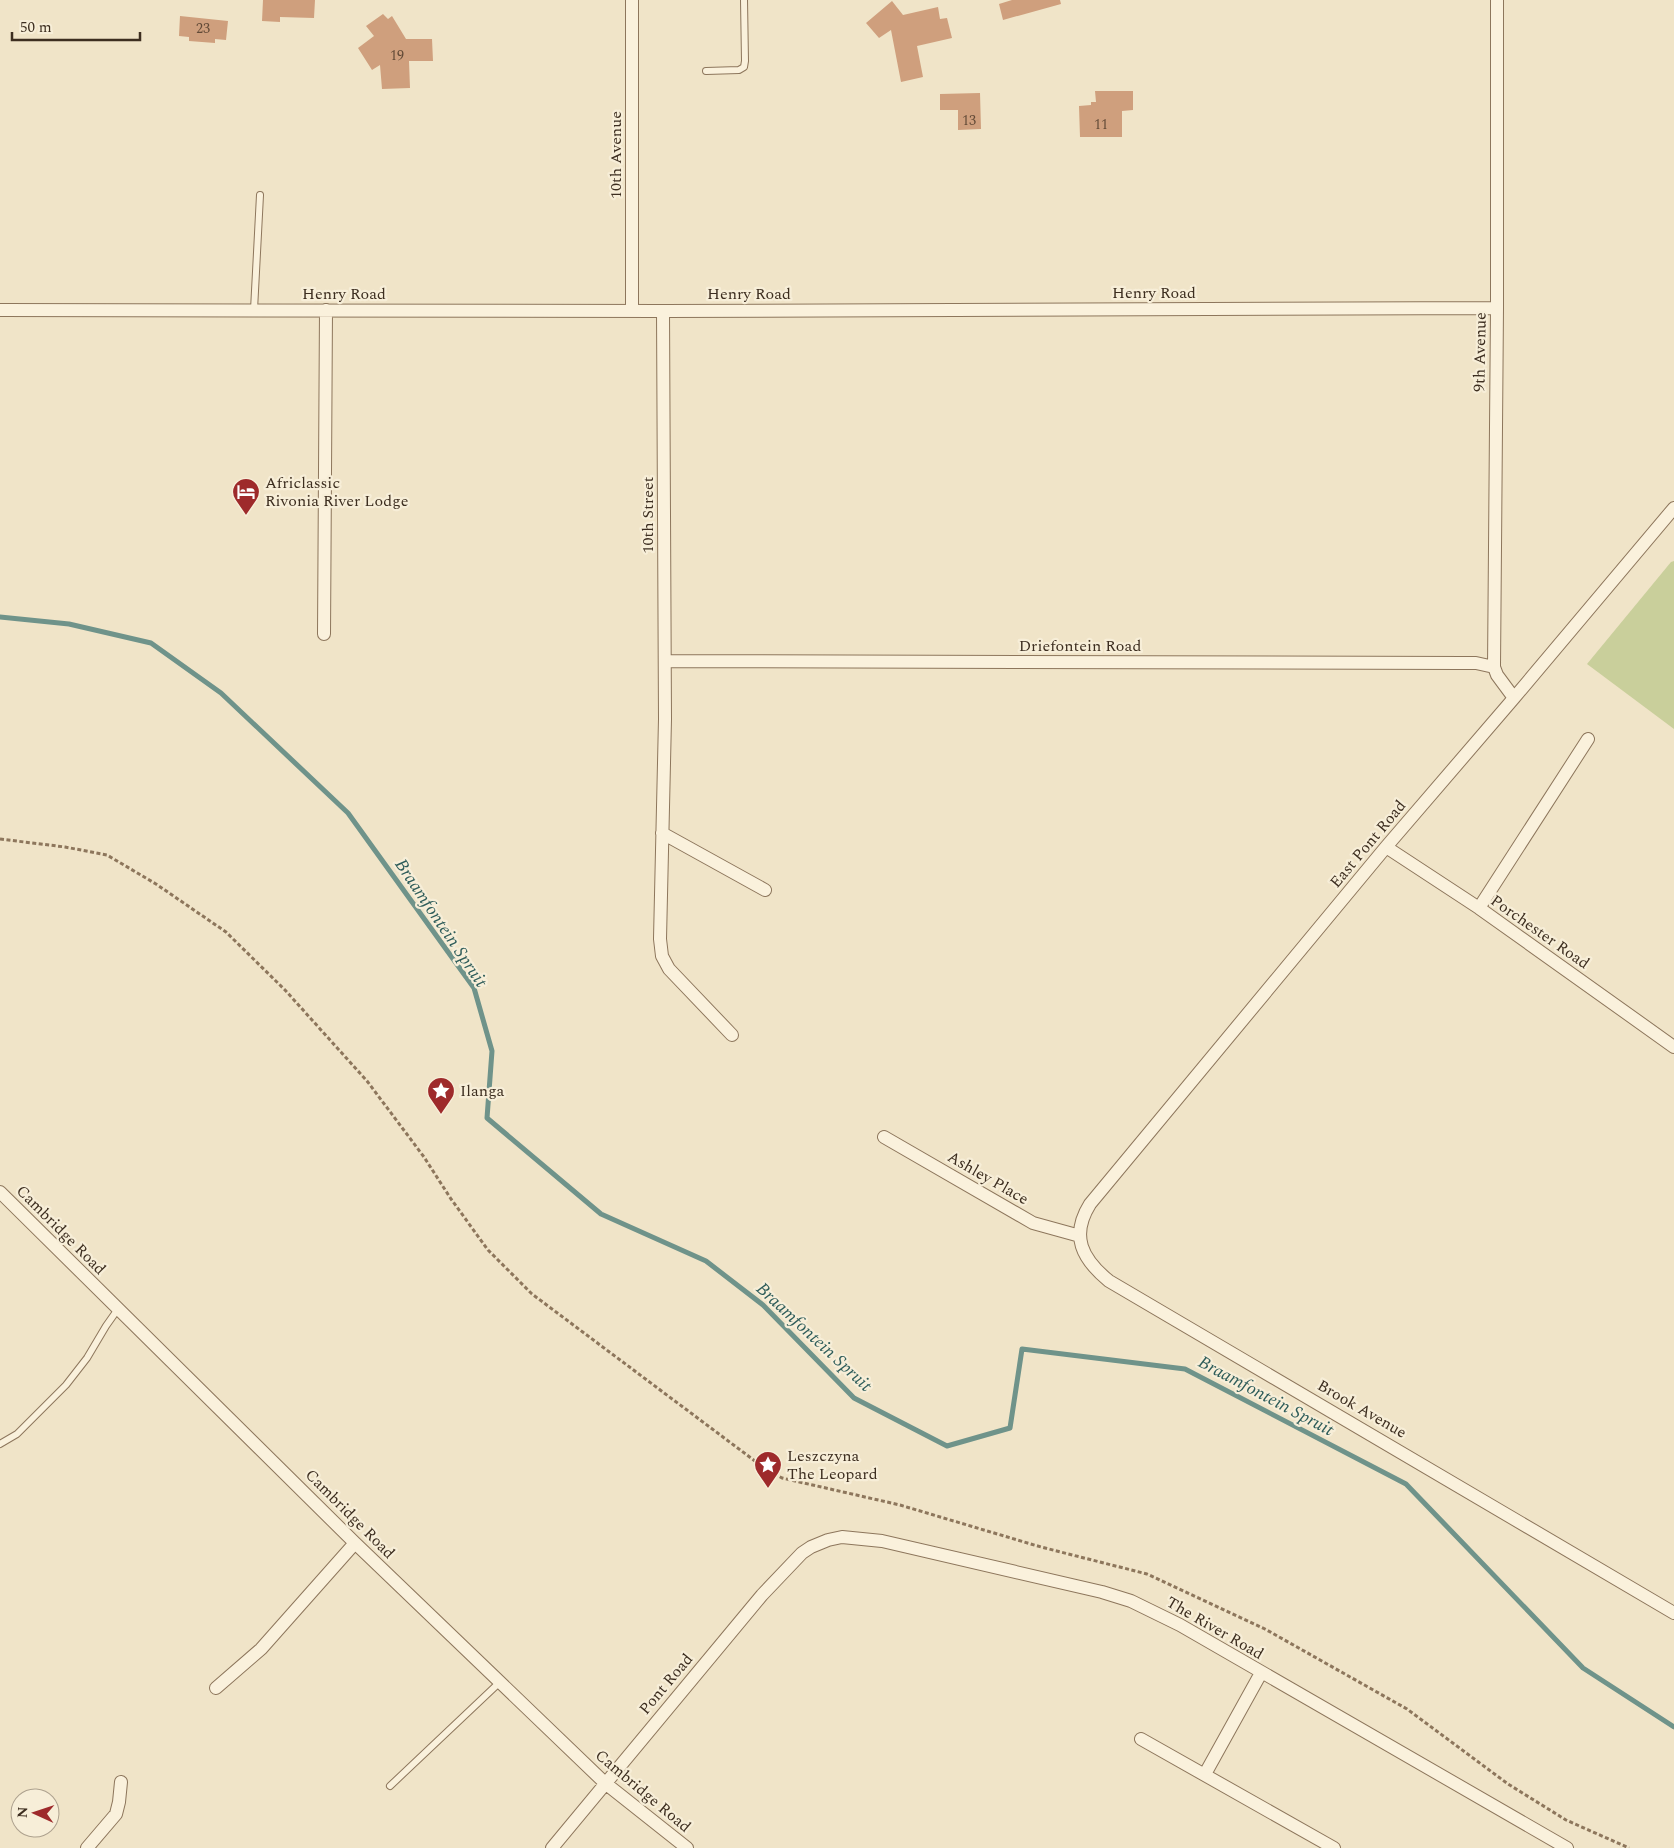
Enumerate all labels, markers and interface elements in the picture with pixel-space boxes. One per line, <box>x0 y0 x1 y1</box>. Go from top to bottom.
scale bar <box>12 10 140 42</box>
text: 50 m <box>20 16 52 39</box>
house number: 23 <box>196 18 210 39</box>
house number: 19 <box>390 45 404 66</box>
house number: 13 <box>962 110 976 131</box>
street label: 10th Avenue <box>604 111 628 199</box>
house number: 11 <box>1094 114 1108 135</box>
street label: Henry Road <box>1112 281 1196 305</box>
street label: Henry Road <box>302 282 386 306</box>
street label: Henry Road <box>707 282 791 306</box>
street label: 9th Avenue <box>1467 312 1493 392</box>
place label: Africlassic Rivonia River Lodge <box>265 471 408 513</box>
street label: 10th Street <box>636 476 660 553</box>
hotel icon: Africlassic Rivonia River Lodge <box>231 477 261 516</box>
street label: Driefontein Road <box>1019 634 1141 658</box>
street label: East Pont Road <box>1324 795 1412 893</box>
water label: Braamfontein Spruit <box>388 853 494 993</box>
street label: Porchester Road <box>1486 889 1595 975</box>
place icon: Ilanga <box>426 1076 456 1115</box>
place label: Ilanga <box>460 1079 505 1103</box>
street label: Ashley Place <box>943 1145 1033 1211</box>
street label: Cambridge Road <box>11 1180 111 1280</box>
water label: Braamfontein Spruit <box>750 1276 878 1398</box>
water label: Braamfontein Spruit <box>1193 1349 1339 1443</box>
street label: Brook Avenue <box>1313 1374 1411 1444</box>
place label: Leszczyna The Leopard <box>787 1444 878 1486</box>
place icon: Leszczyna The Leopard <box>753 1450 783 1489</box>
street label: Cambridge Road <box>300 1464 400 1564</box>
street label: The River Road <box>1162 1590 1268 1666</box>
street label: Pont Road <box>633 1648 699 1720</box>
street label: Cambridge Road <box>590 1744 696 1838</box>
north arrow <box>10 1788 60 1838</box>
text: N <box>12 1806 33 1819</box>

